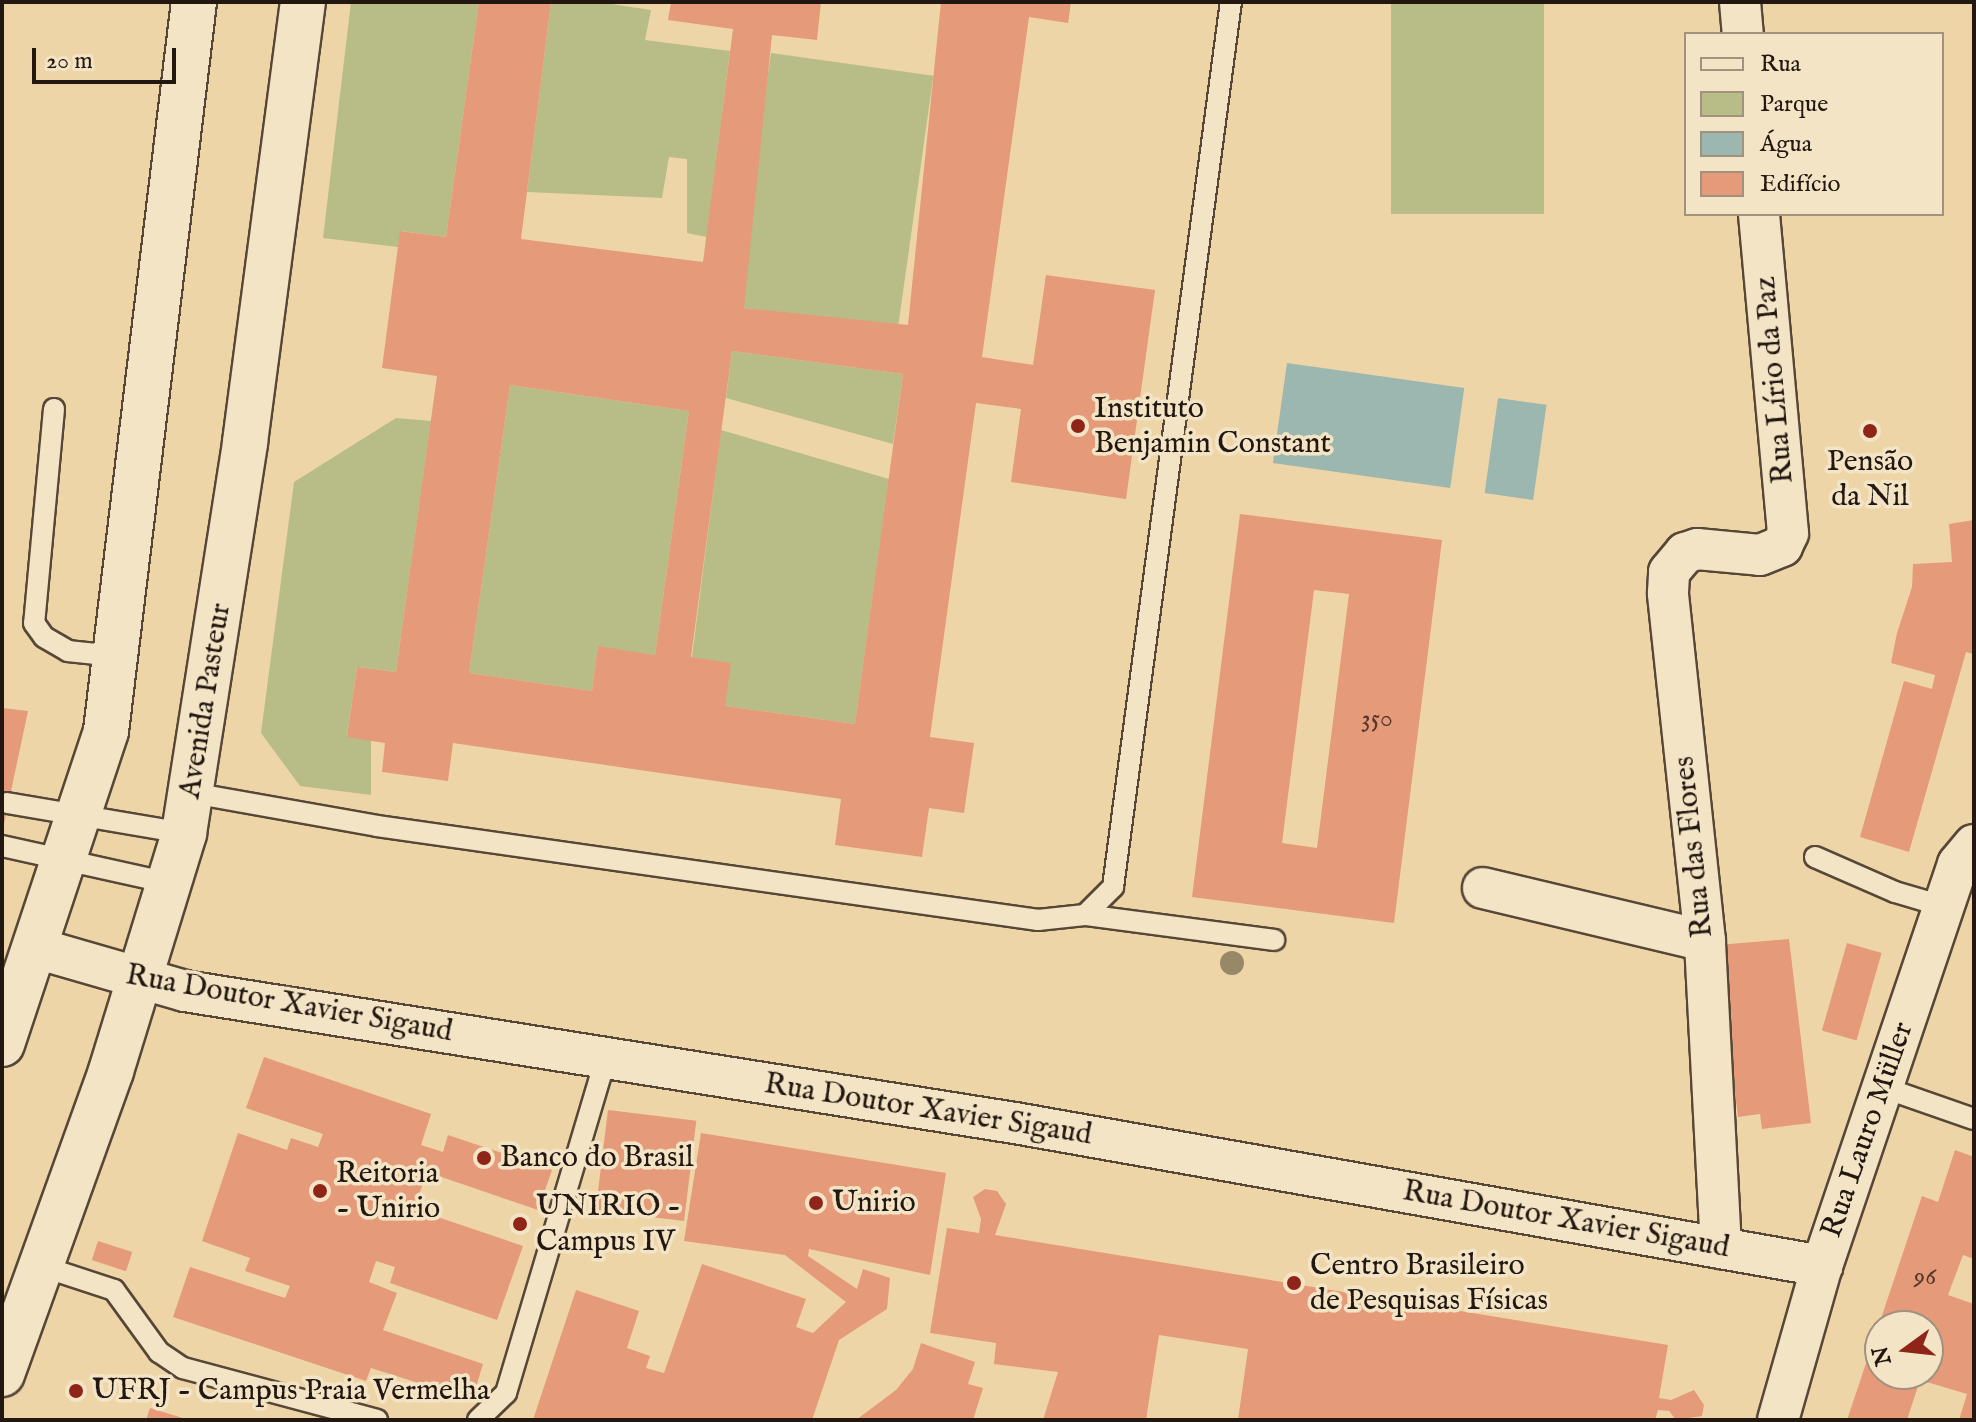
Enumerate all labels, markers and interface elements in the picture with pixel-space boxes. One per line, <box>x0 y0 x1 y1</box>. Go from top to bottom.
scale bar <box>36 32 180 82</box>
legend <box>1684 32 1944 216</box>
text: 20 m <box>46 46 93 77</box>
text: Rua <box>1760 49 1801 80</box>
text: Parque <box>1760 89 1828 120</box>
text: Água <box>1760 129 1812 160</box>
text: Edifício <box>1760 169 1840 200</box>
street label: Rua Lírio da Paz <box>1748 275 1802 485</box>
place label: Instituto Benjamin Constant <box>1094 391 1331 462</box>
marker: Instituto Benjamin Constant <box>1069 417 1087 435</box>
marker: Pensão da Nil <box>1861 422 1879 440</box>
place label: Pensão da Nil <box>1827 444 1913 514</box>
street label: Avenida Pasteur <box>173 601 239 801</box>
house number: 350 <box>1361 703 1393 735</box>
street label: Rua das Flores <box>1667 754 1721 940</box>
street label: Rua Doutor Xavier Sigaud <box>123 958 455 1050</box>
street label: Rua Lauro Müller <box>1814 1017 1922 1243</box>
street label: Rua Doutor Xavier Sigaud <box>762 1066 1094 1154</box>
place label: Banco do Brasil <box>500 1140 694 1176</box>
marker: Banco do Brasil <box>475 1149 493 1167</box>
place label: Reitoria - Unirio <box>336 1156 440 1226</box>
street label: Rua Doutor Xavier Sigaud <box>1400 1174 1732 1266</box>
marker: Reitoria - Unirio <box>311 1182 329 1200</box>
place label: Unirio <box>832 1185 916 1221</box>
place label: UNIRIO - Campus IV <box>536 1189 681 1260</box>
marker: Unirio <box>807 1194 825 1212</box>
marker: UNIRIO - Campus IV <box>511 1215 529 1233</box>
place label: Centro Brasileiro de Pesquisas Físicas <box>1310 1248 1548 1318</box>
house number: 96 <box>1914 1261 1936 1293</box>
marker: Centro Brasileiro de Pesquisas Físicas <box>1285 1274 1303 1292</box>
north arrow <box>1864 1310 1944 1390</box>
text: N <box>1867 1343 1899 1369</box>
place label: UFRJ - Campus Praia Vermelha <box>92 1373 490 1409</box>
marker: UFRJ - Campus Praia Vermelha <box>67 1382 85 1400</box>

